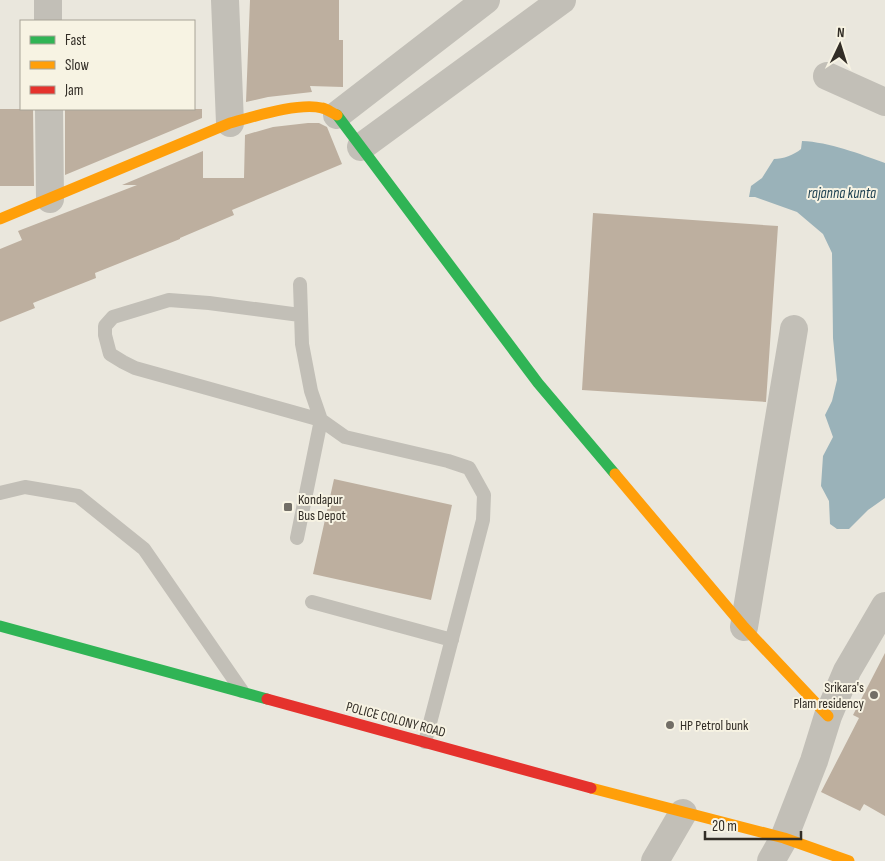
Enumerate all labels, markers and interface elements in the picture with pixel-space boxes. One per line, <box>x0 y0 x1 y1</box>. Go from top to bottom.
legend <box>20 20 195 110</box>
north arrow <box>815 20 865 70</box>
text: N <box>837 24 845 41</box>
text: Fast <box>65 31 87 50</box>
text: Slow <box>65 56 89 75</box>
text: Jam <box>64 81 83 100</box>
water label: rajanna kunta <box>808 184 876 203</box>
place label: Kondapur Bus Depot <box>298 491 346 524</box>
marker: Kondapur Bus Depot <box>282 501 294 513</box>
place label: Srikara's Plam residency <box>793 679 865 712</box>
marker: Srikara's Plam residency <box>868 689 880 701</box>
street label: POLICE COLONY ROAD <box>344 698 448 741</box>
place label: HP Petrol bunk <box>680 717 749 734</box>
marker: HP Petrol bunk <box>664 719 676 731</box>
scale bar <box>705 808 801 840</box>
text: 20 m <box>712 817 737 836</box>

